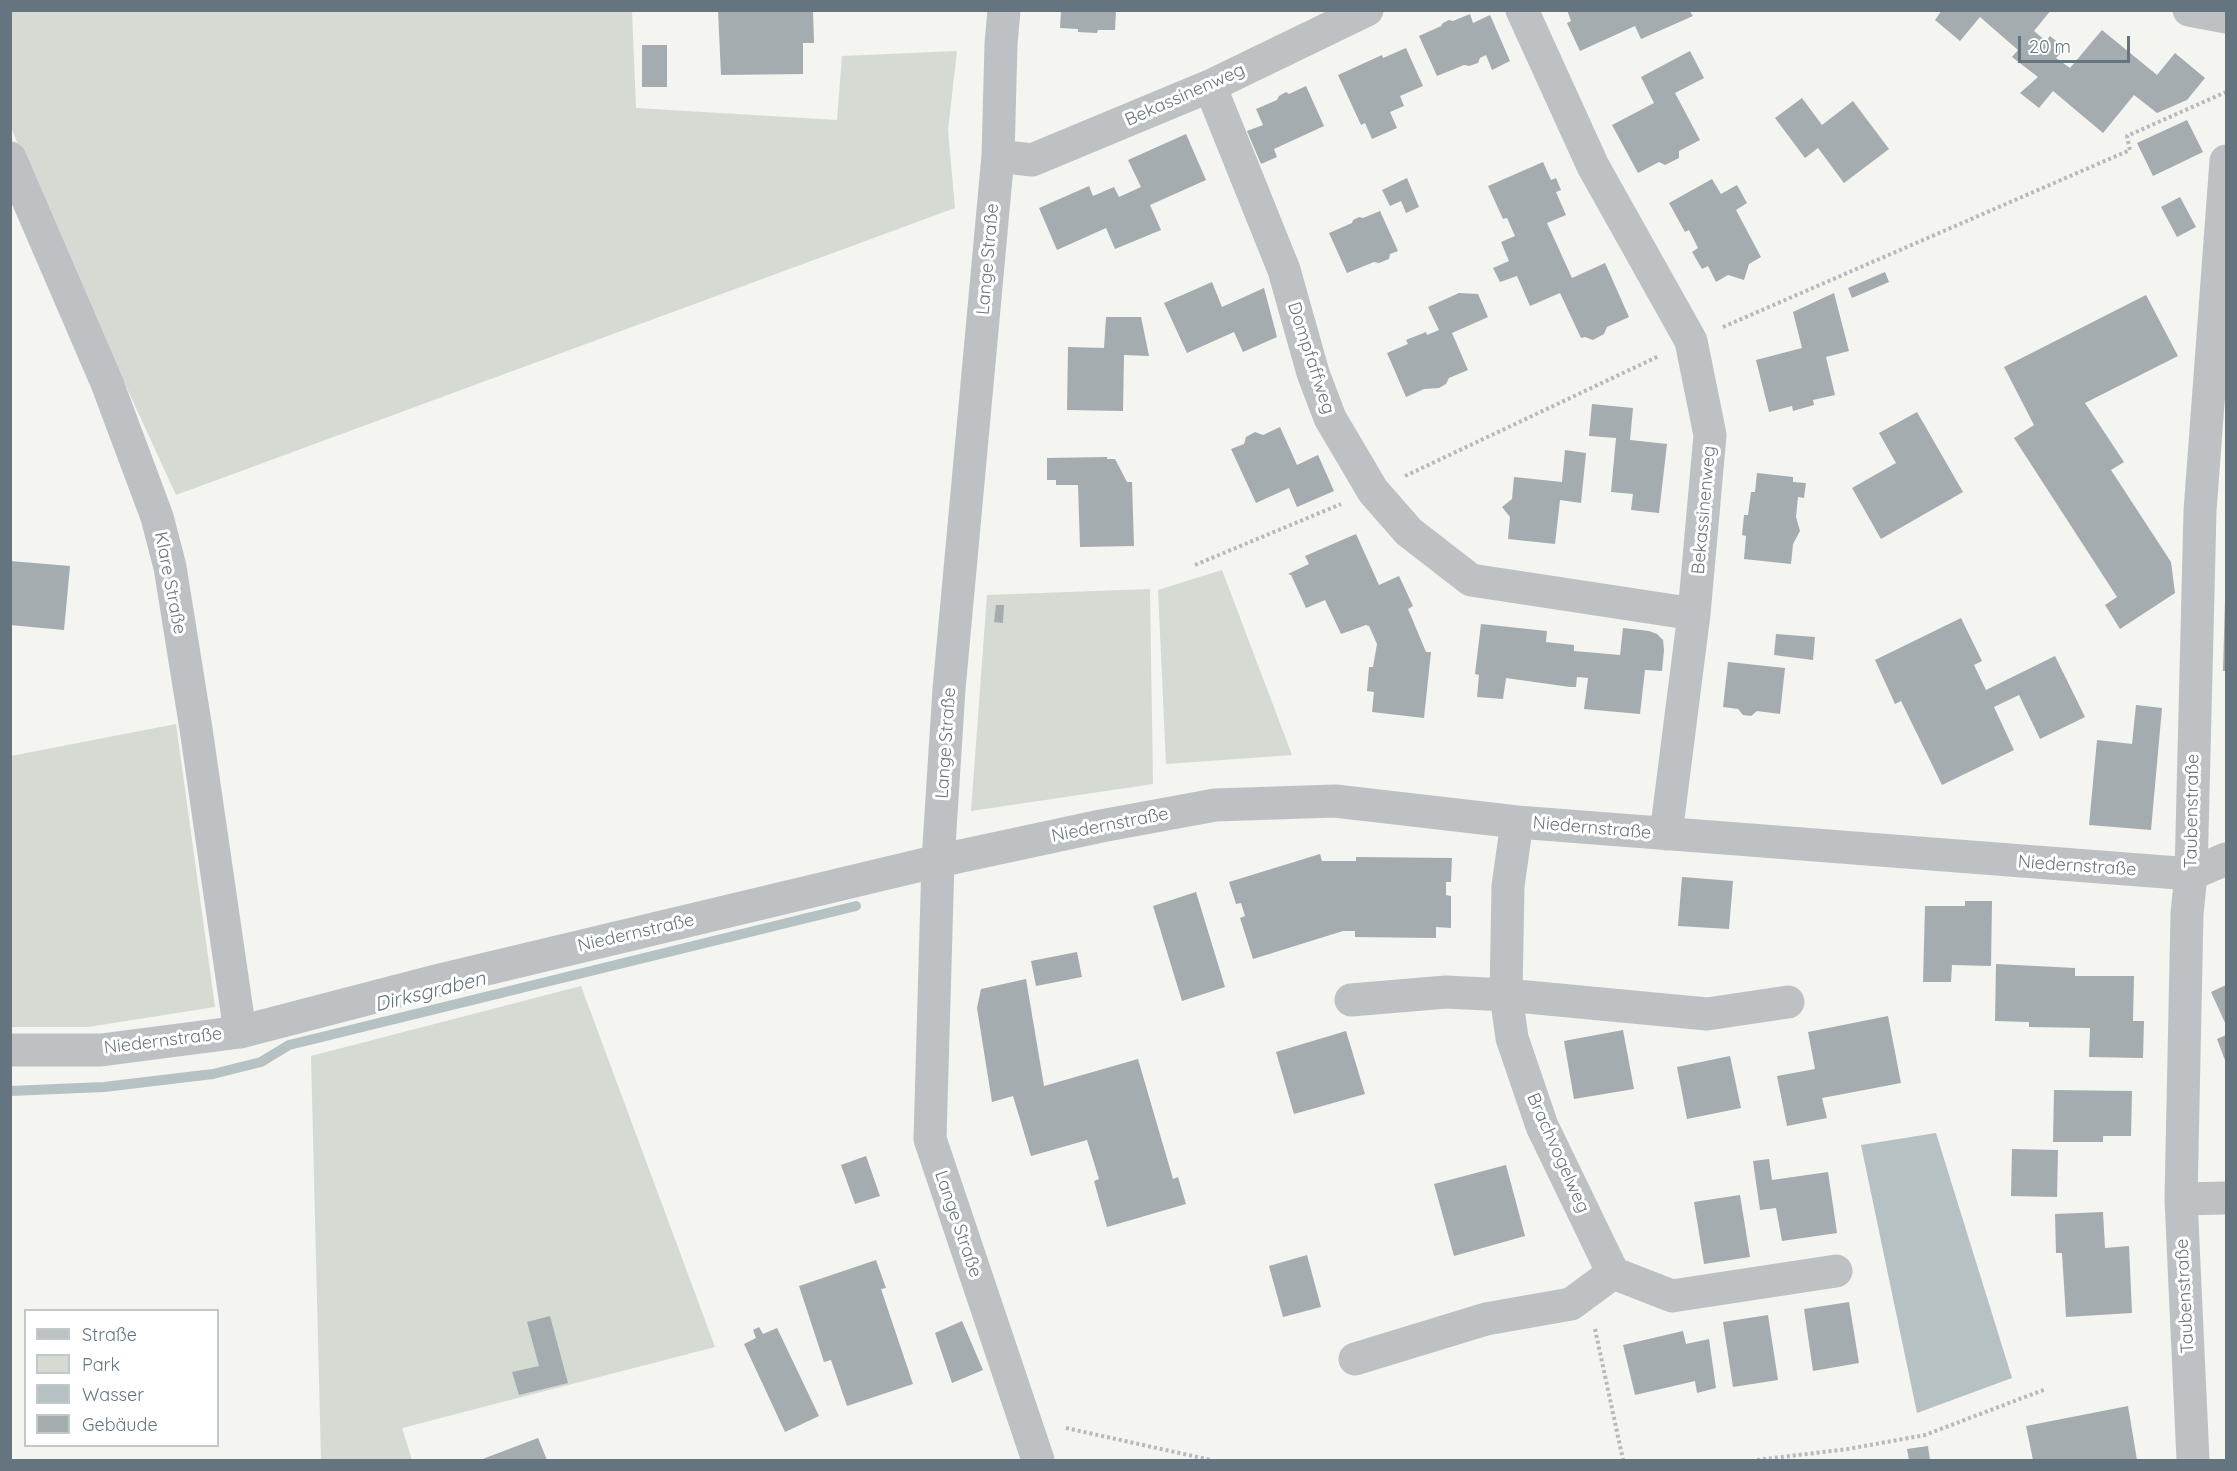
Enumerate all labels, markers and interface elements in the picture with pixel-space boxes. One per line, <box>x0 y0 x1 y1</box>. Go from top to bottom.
scale bar <box>2021 24 2134 62</box>
text: 20 m <box>2029 35 2071 58</box>
street label: Bekassinenweg <box>1122 59 1248 131</box>
street label: Lange Straße <box>972 202 1004 316</box>
street label: Dompfaffweg <box>1283 299 1339 417</box>
street label: Bekassinenweg <box>1688 445 1720 575</box>
street label: Klare Straße <box>150 530 190 636</box>
street label: Lange Straße <box>931 687 961 799</box>
street label: Taubenstraße <box>2180 753 2204 869</box>
street label: Niedernstraße <box>1050 803 1170 847</box>
street label: Niedernstraße <box>1532 812 1652 844</box>
street label: Niedernstraße <box>2017 851 2137 881</box>
street label: Niedernstraße <box>576 909 696 957</box>
water label: Dirksgraben <box>372 967 488 1017</box>
street label: Niedernstraße <box>103 1023 223 1059</box>
street label: Brachvogelweg <box>1522 1090 1594 1216</box>
street label: Lange Straße <box>930 1168 986 1280</box>
street label: Taubenstraße <box>2171 1238 2199 1354</box>
legend <box>24 1309 219 1447</box>
text: Straße <box>82 1323 137 1346</box>
text: Park <box>82 1353 120 1376</box>
text: Wasser <box>82 1383 144 1406</box>
text: Gebäude <box>82 1413 158 1436</box>

